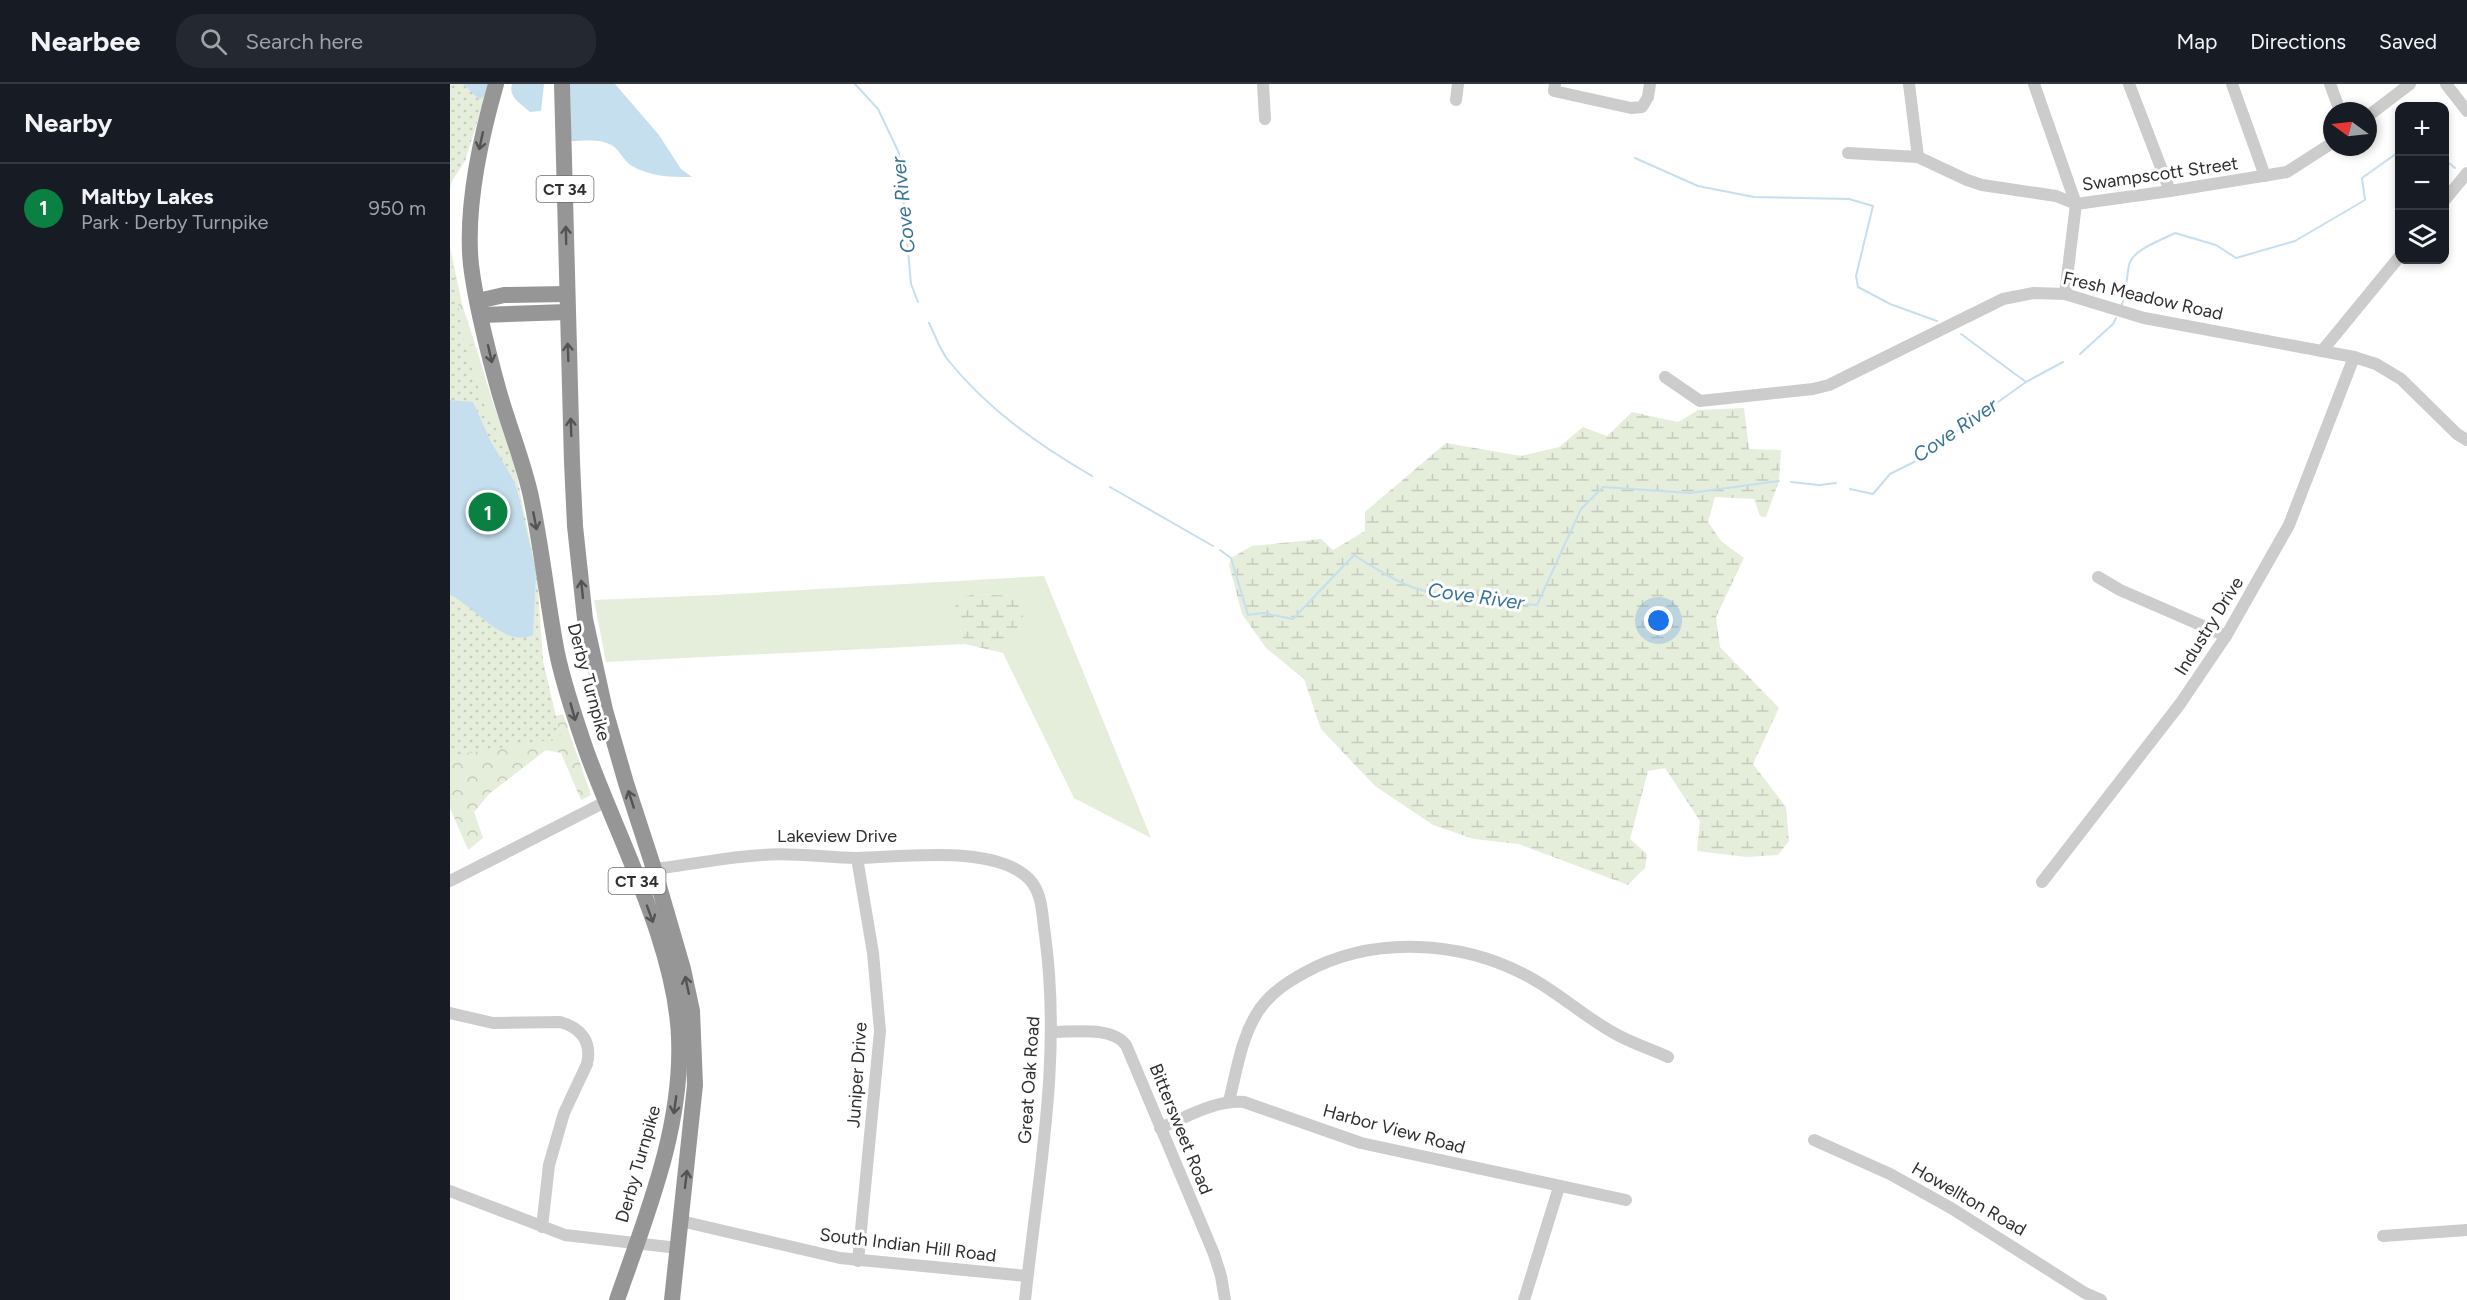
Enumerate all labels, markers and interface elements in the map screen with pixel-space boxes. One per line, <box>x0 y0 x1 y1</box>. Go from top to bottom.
search box <box>176 14 596 68</box>
text: Nearbee <box>30 24 140 58</box>
icon: search <box>197 25 230 58</box>
text: Search here <box>245 28 363 55</box>
text: Map <box>2176 29 2217 54</box>
text: Directions <box>2250 29 2346 54</box>
text: Saved <box>2379 29 2437 54</box>
north arrow <box>2323 102 2377 156</box>
map controls <box>2395 102 2449 264</box>
button: + <box>2395 102 2449 156</box>
text: Nearby <box>24 107 112 139</box>
one-way arrow <box>475 130 486 150</box>
street label: Swampscott Street <box>2081 152 2240 196</box>
water label: Cove River <box>886 154 920 254</box>
button: − <box>2395 156 2449 210</box>
road number: CT 34 <box>536 176 594 202</box>
text: Maltby Lakes <box>81 183 214 210</box>
text: 1 <box>39 196 48 220</box>
text: 950 m <box>368 196 426 220</box>
text: Park · Derby Turnpike <box>81 210 268 234</box>
button: layers <box>2395 210 2449 264</box>
one-way arrow <box>560 226 571 246</box>
street label: Fresh Meadow Road <box>2061 267 2225 325</box>
one-way arrow <box>563 343 574 363</box>
one-way arrow <box>485 344 496 363</box>
water label: Cove River <box>1908 392 2003 467</box>
one-way arrow <box>565 418 576 438</box>
pin: 1 <box>468 490 507 534</box>
one-way arrow <box>530 511 541 530</box>
street label: Industry Drive <box>2170 572 2248 679</box>
water label: Cove River <box>1426 577 1527 615</box>
one-way arrow <box>576 579 587 599</box>
your location <box>1644 606 1673 635</box>
street label: Derby Turnpike <box>563 621 615 743</box>
one-way arrow <box>568 702 579 721</box>
one-way arrow <box>624 790 635 809</box>
street label: Lakeview Drive <box>777 825 897 847</box>
road number: CT 34 <box>608 868 666 894</box>
one-way arrow <box>646 904 657 923</box>
one-way arrow <box>680 976 692 995</box>
street label: Great Oak Road <box>1014 1015 1044 1145</box>
street label: Juniper Drive <box>842 1021 872 1129</box>
street label: Bittersweet Road <box>1145 1060 1217 1198</box>
one-way arrow <box>670 1095 681 1114</box>
street label: Harbor View Road <box>1320 1099 1468 1159</box>
street label: Derby Turnpike <box>611 1103 665 1225</box>
street label: Howellton Road <box>1908 1157 2030 1241</box>
one-way arrow <box>681 1170 692 1190</box>
street label: South Indian Hill Road <box>818 1223 998 1267</box>

